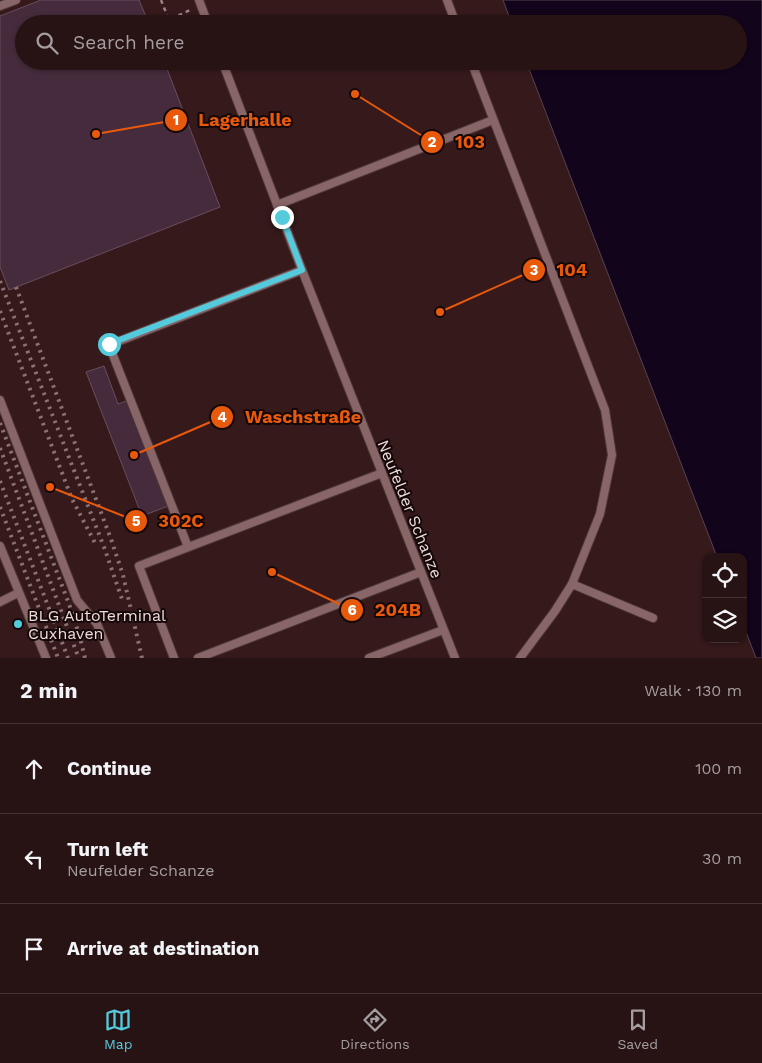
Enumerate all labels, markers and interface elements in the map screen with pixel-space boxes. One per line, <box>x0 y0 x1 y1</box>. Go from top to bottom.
search box <box>15 15 747 70</box>
icon: search <box>33 29 61 57</box>
text: Search here <box>73 31 184 54</box>
callout: Lagerhalle <box>163 104 301 137</box>
text: Lagerhalle <box>198 109 292 130</box>
text: 1 <box>173 111 179 129</box>
callout: 103 <box>420 125 495 158</box>
text: 103 <box>455 131 485 152</box>
text: 2 <box>428 133 437 151</box>
route end <box>271 206 294 229</box>
callout: 104 <box>521 254 597 287</box>
text: 104 <box>557 259 588 280</box>
text: 3 <box>530 261 539 279</box>
route start <box>98 333 121 356</box>
callout: Waschstraße <box>209 400 371 433</box>
text: Waschstraße <box>245 406 361 427</box>
text: 4 <box>217 408 227 426</box>
street label: Neufelder Schanze <box>374 437 446 581</box>
callout: 302C <box>123 504 213 537</box>
text: 302C <box>158 510 204 531</box>
text: 5 <box>132 512 141 530</box>
map controls <box>702 553 747 643</box>
button: locate <box>702 553 747 598</box>
callout: 204B <box>340 593 431 626</box>
button: layers <box>702 598 747 643</box>
text: 204B <box>375 599 421 620</box>
text: 6 <box>347 601 357 619</box>
place label: BLG AutoTerminal Cuxhaven <box>28 606 166 643</box>
marker: BLG AutoTerminal Cuxhaven <box>12 618 24 630</box>
text: 2 min <box>20 678 77 703</box>
text: Walk · 130 m <box>644 681 742 700</box>
icon: ahead <box>20 755 48 783</box>
text: Continue <box>67 757 151 780</box>
text: 100 m <box>695 759 742 778</box>
text: Turn left <box>67 838 148 861</box>
icon: left <box>20 845 48 873</box>
text: 30 m <box>702 849 742 868</box>
text: Neufelder Schanze <box>67 861 215 880</box>
icon: arrive <box>20 935 48 963</box>
text: Arrive at destination <box>67 937 259 960</box>
tab: Map <box>104 1006 133 1052</box>
tab: Directions <box>340 1006 410 1052</box>
tab: Saved <box>617 1006 658 1052</box>

